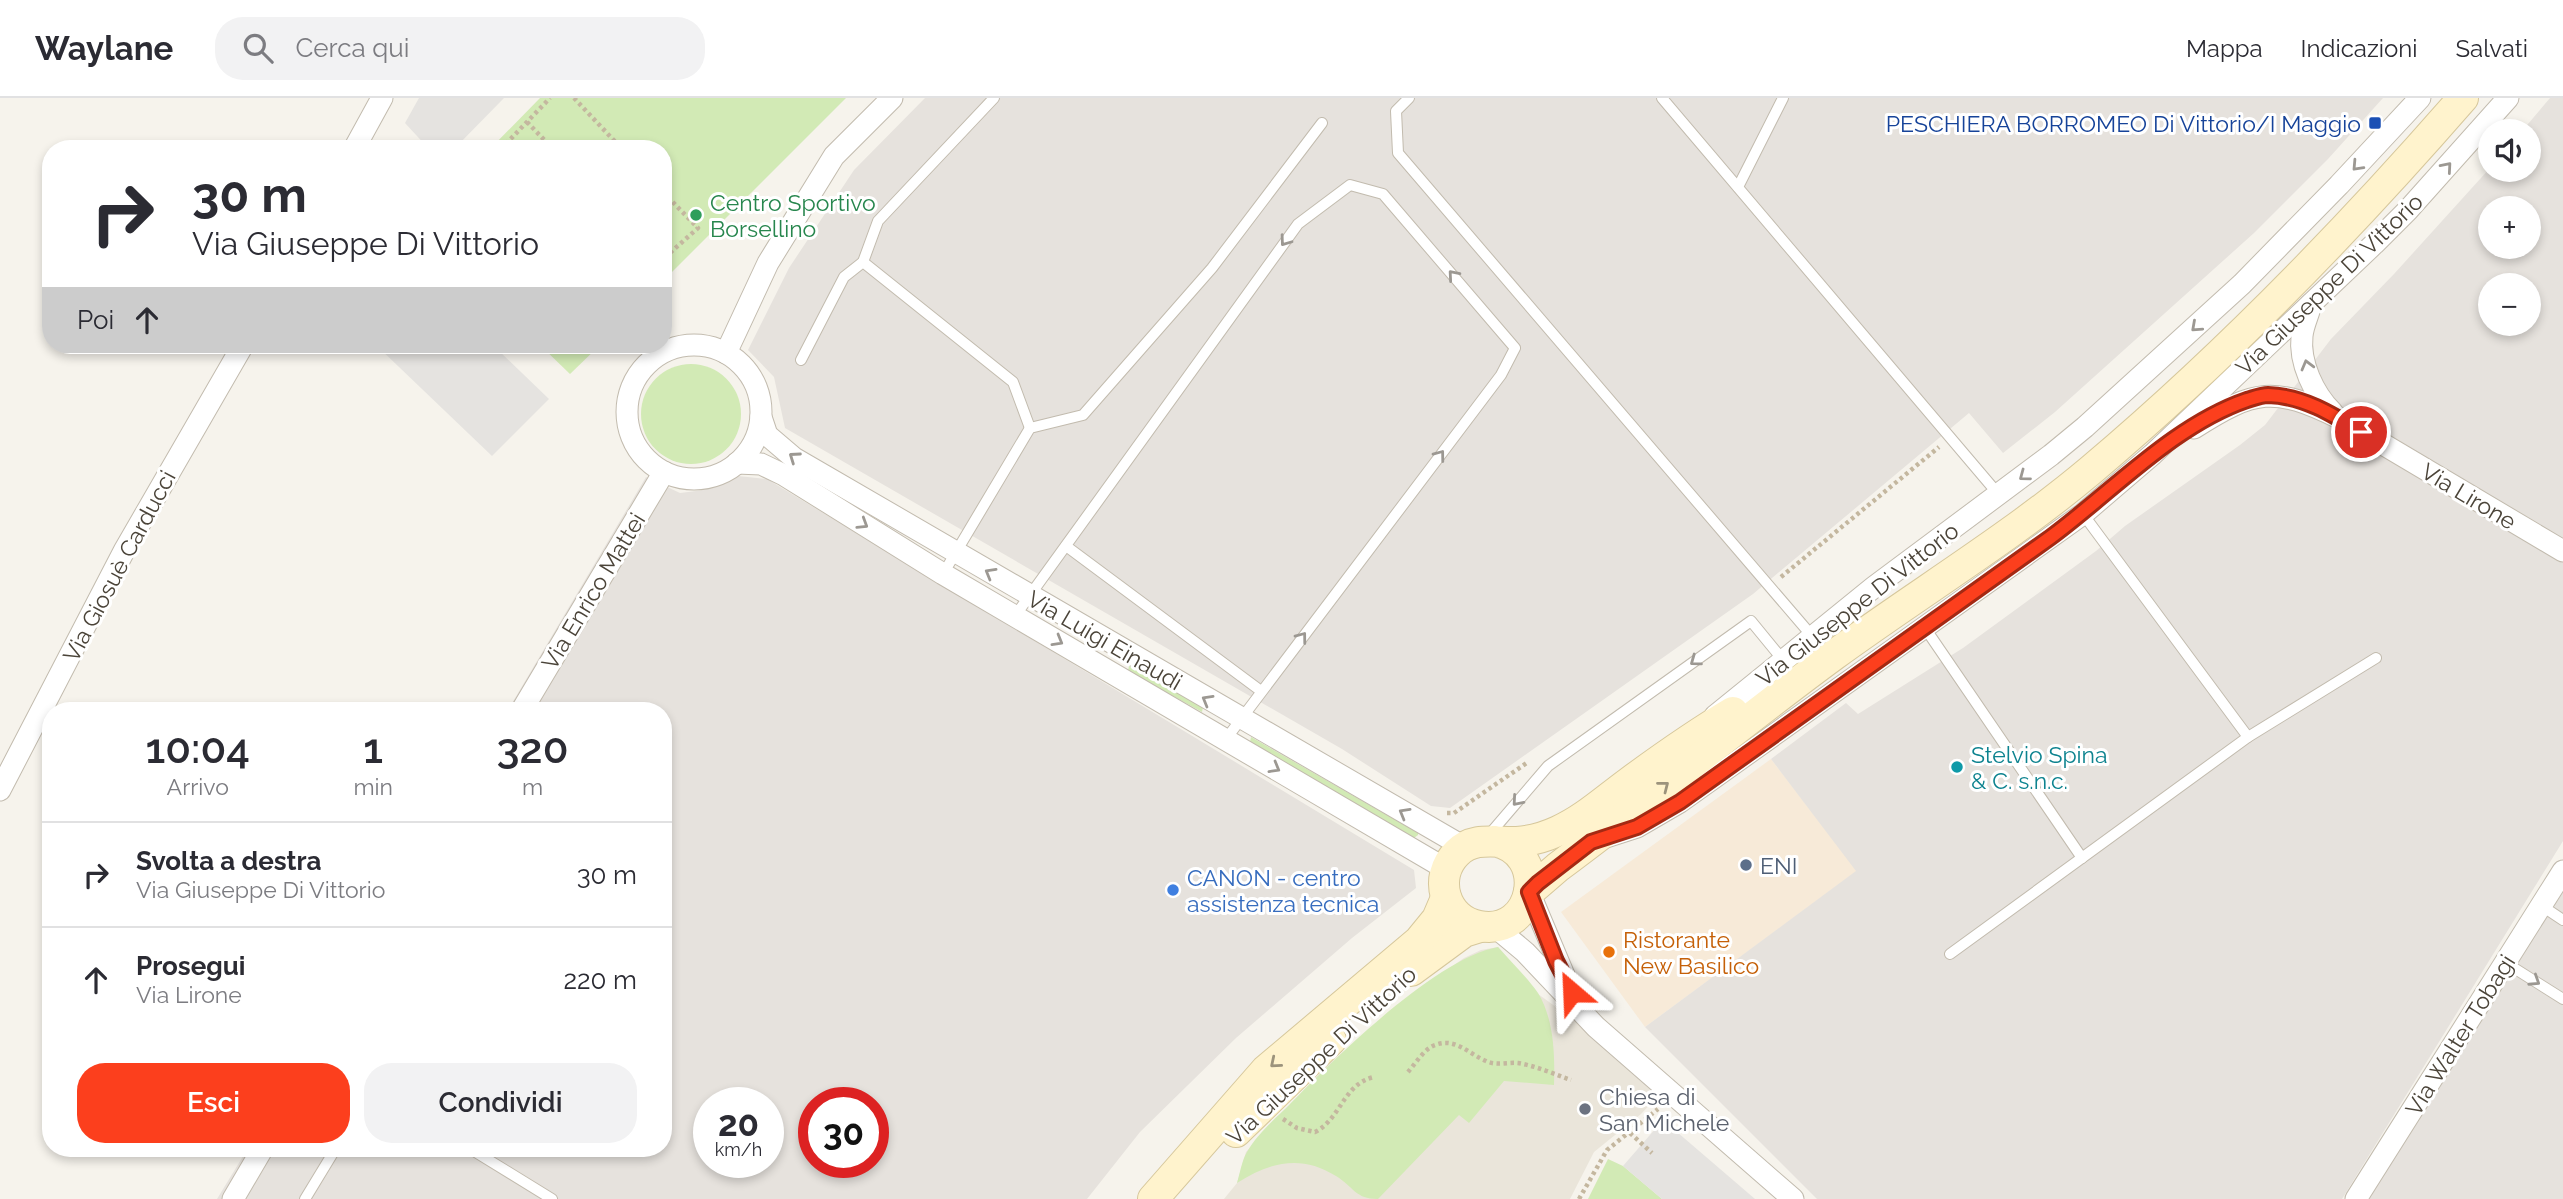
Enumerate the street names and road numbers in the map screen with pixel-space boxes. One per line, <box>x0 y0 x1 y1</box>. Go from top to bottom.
street label: Via Giuseppe Di Vittorio <box>2230 188 2428 380</box>
street label: Via Lirone <box>2417 457 2521 535</box>
street label: Via Giosuè Carducci <box>57 466 181 666</box>
street label: Via Enrico Mattei <box>536 508 650 674</box>
street label: Via Giuseppe Di Vittorio <box>1750 517 1964 691</box>
street label: Via Luigi Einaudi <box>1023 585 1187 695</box>
street label: Via Walter Tobagi <box>2400 950 2520 1120</box>
street label: Via Giuseppe Di Vittorio <box>1221 960 1421 1150</box>

